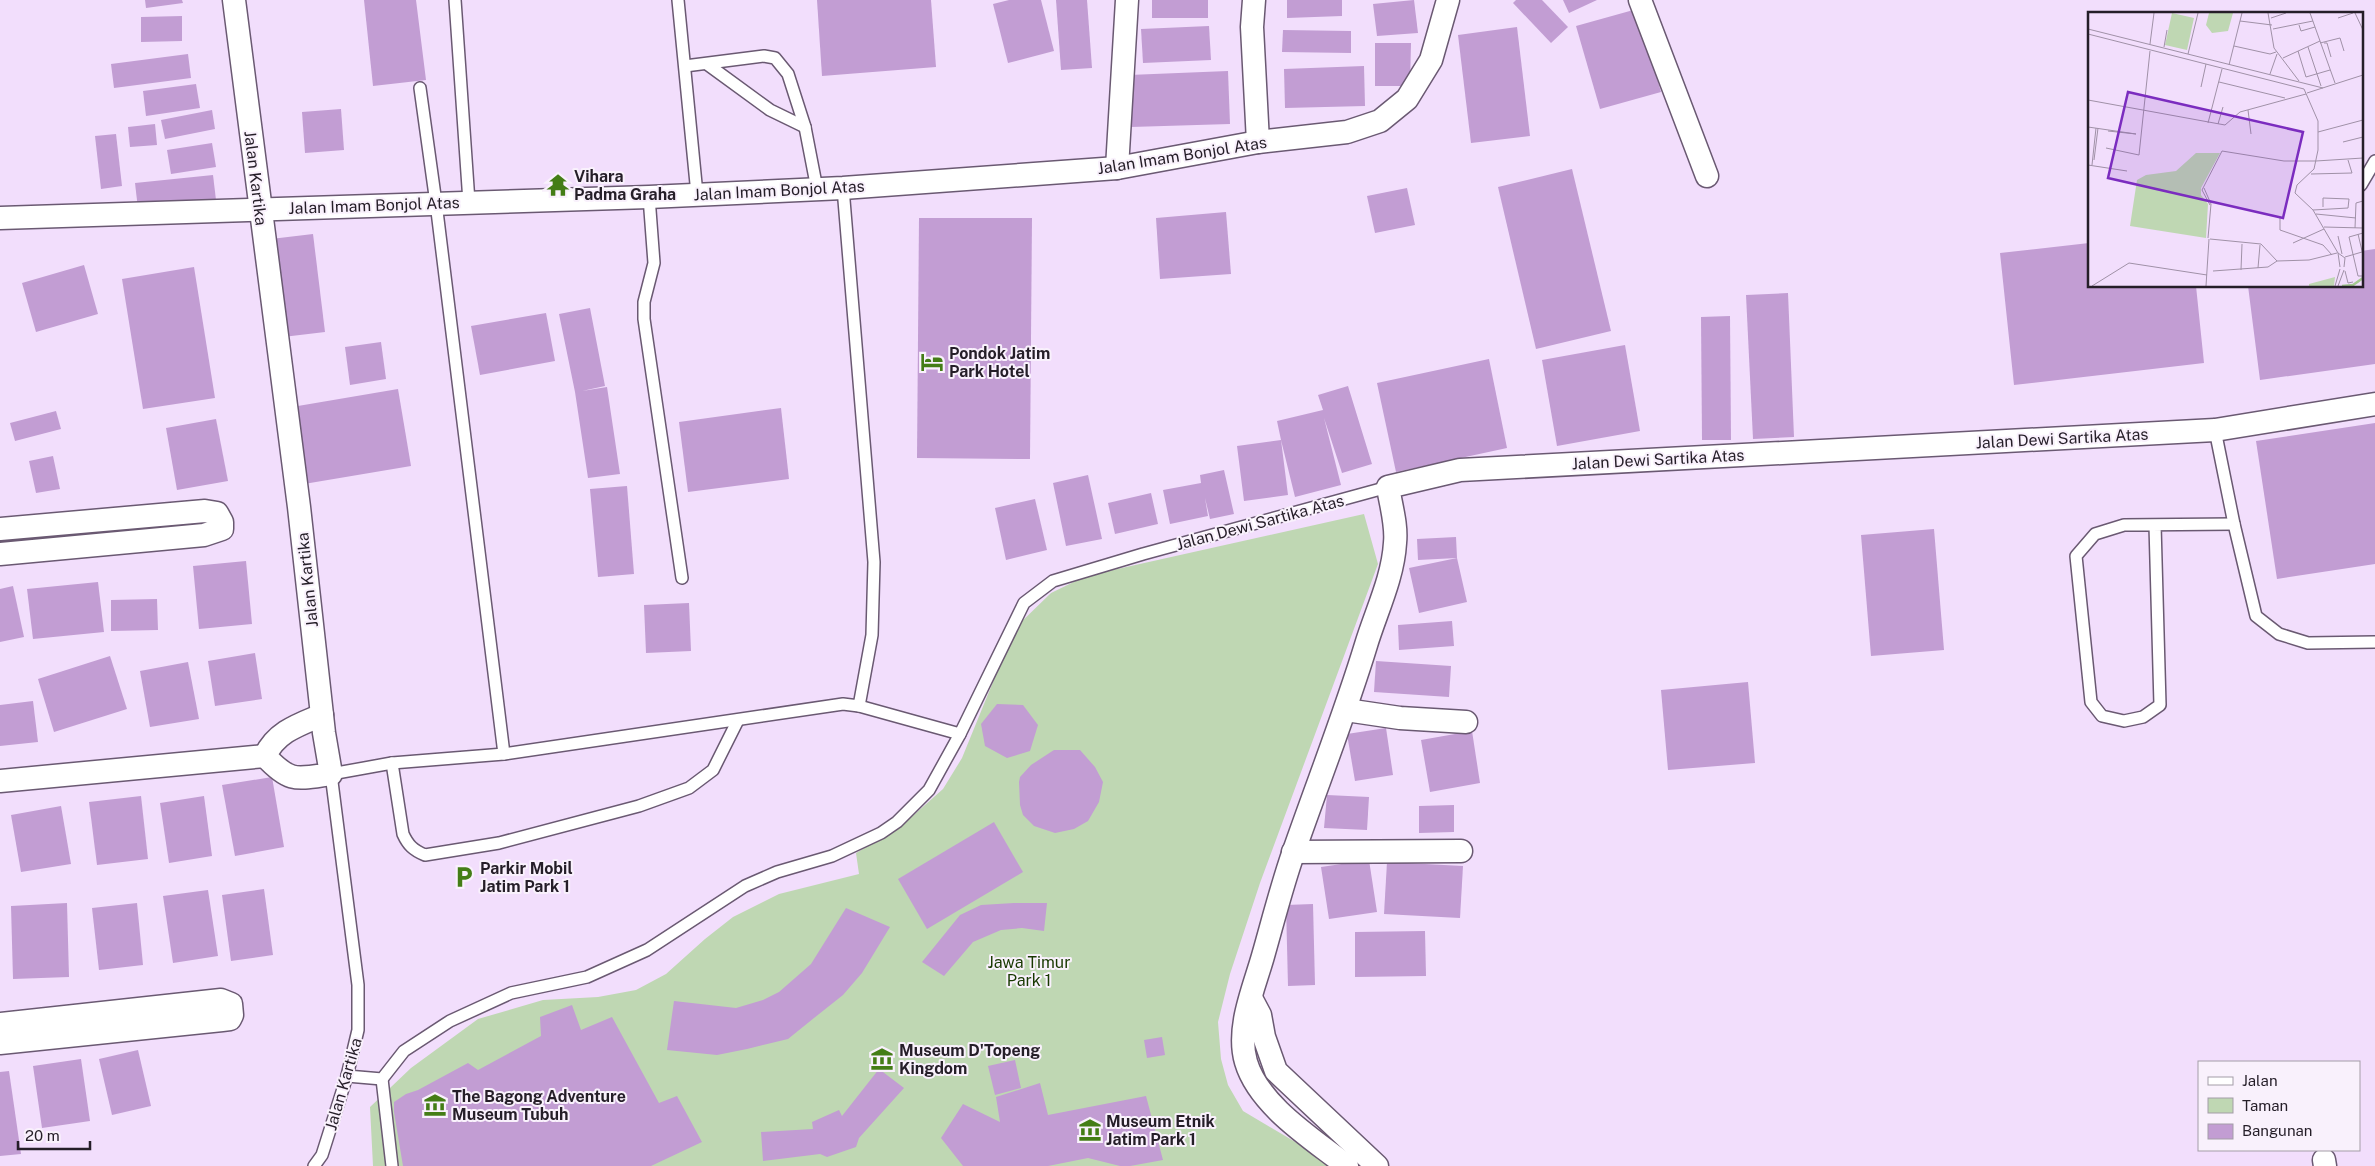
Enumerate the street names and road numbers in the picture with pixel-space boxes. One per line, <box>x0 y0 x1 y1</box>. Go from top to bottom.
street label: Jalan Kartika <box>240 130 271 227</box>
street label: Jalan Imam Bonjol Atas <box>1096 133 1268 178</box>
street label: Jalan Imam Bonjol Atas <box>693 177 865 204</box>
street label: Jalan Imam Bonjol Atas <box>288 193 460 218</box>
street label: Jalan Dewi Sartika Atas <box>1975 424 2149 453</box>
street label: Jalan Dewi Sartika Atas <box>1571 445 1745 474</box>
street label: Jalan Dewi Sartika Atas <box>1174 491 1346 554</box>
street label: Jalan Kartika <box>293 532 322 628</box>
street label: Jalan Kartika <box>321 1036 366 1133</box>

